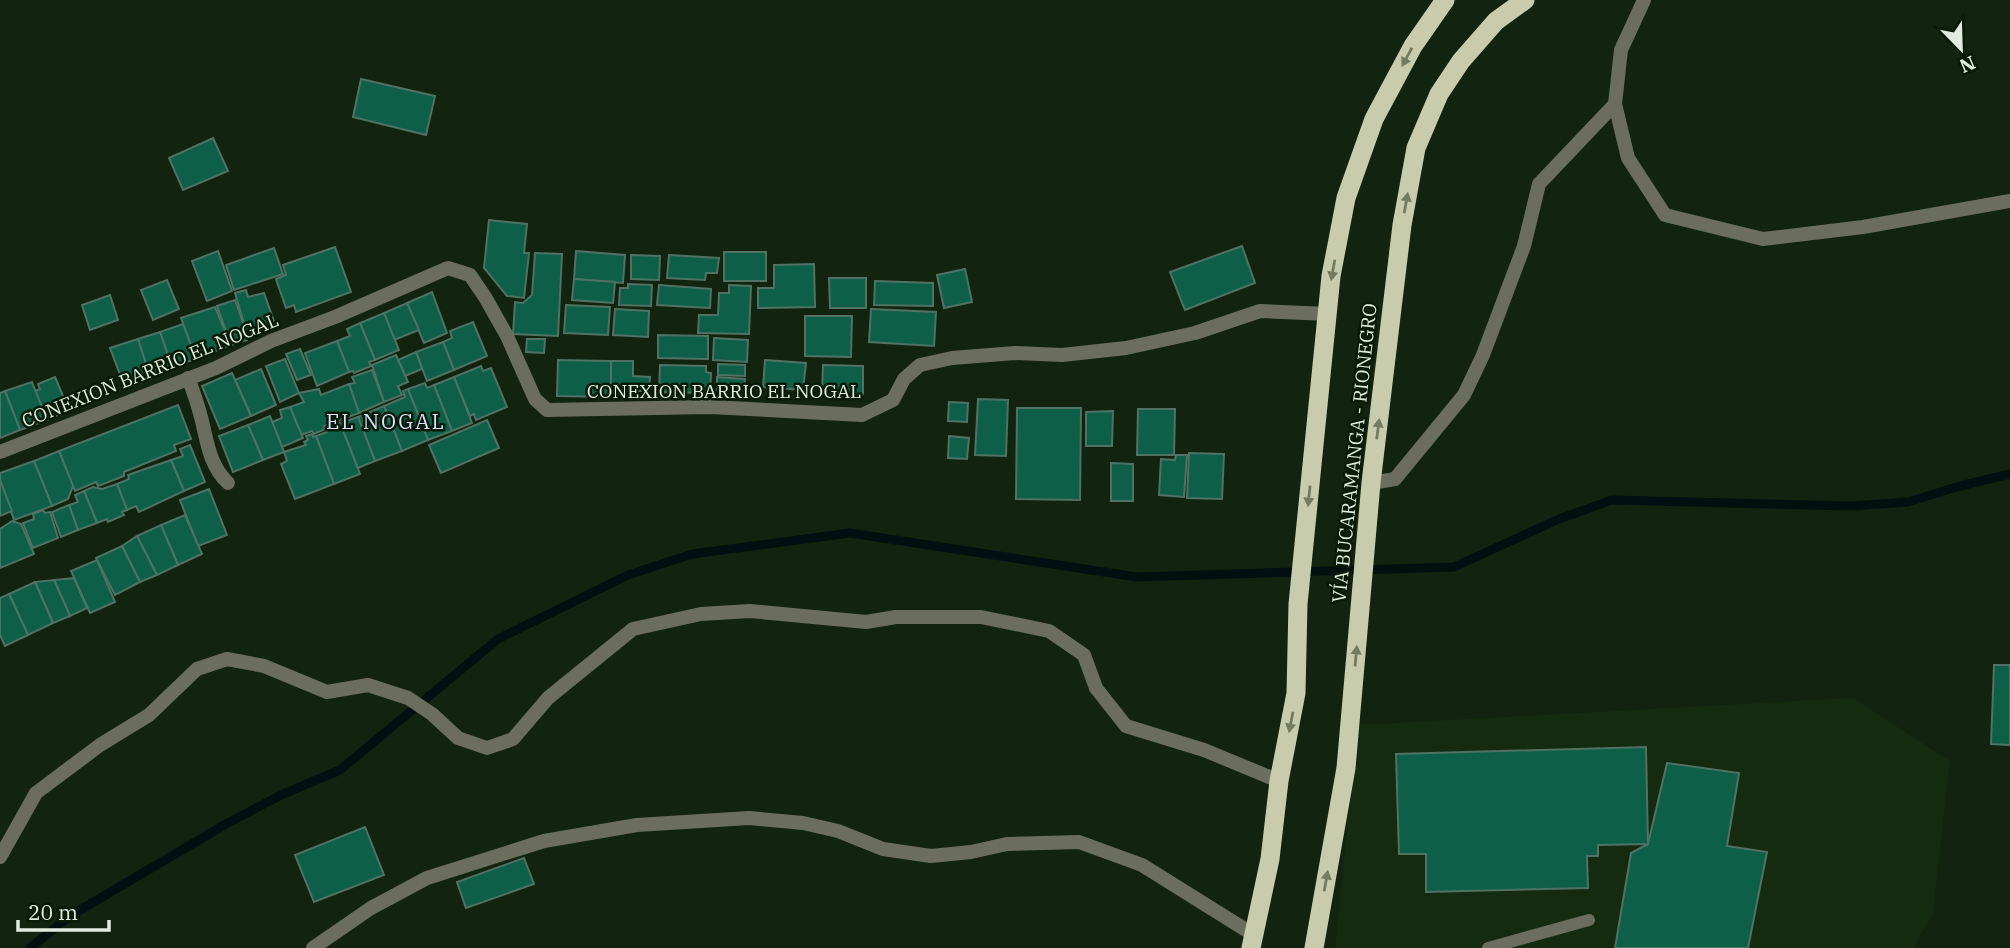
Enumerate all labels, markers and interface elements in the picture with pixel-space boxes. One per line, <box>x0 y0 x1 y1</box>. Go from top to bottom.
north arrow <box>1926 14 1996 84</box>
one-way arrow <box>1401 47 1413 66</box>
text: N <box>1956 51 1979 79</box>
one-way arrow <box>1401 192 1412 214</box>
one-way arrow <box>1327 259 1338 281</box>
street label: VÍA BUCARAMANGA - RIONEGRO <box>1326 302 1382 604</box>
street label: CONEXION BARRIO EL NOGAL <box>18 307 282 433</box>
street label: CONEXION BARRIO EL NOGAL <box>587 379 861 403</box>
district label: EL NOGAL <box>326 407 446 435</box>
one-way arrow <box>1372 418 1383 440</box>
one-way arrow <box>1304 485 1315 507</box>
one-way arrow <box>1351 644 1362 666</box>
one-way arrow <box>1285 712 1296 734</box>
one-way arrow <box>1320 870 1331 892</box>
scale bar <box>18 888 108 932</box>
text: 20 m <box>28 898 78 926</box>

